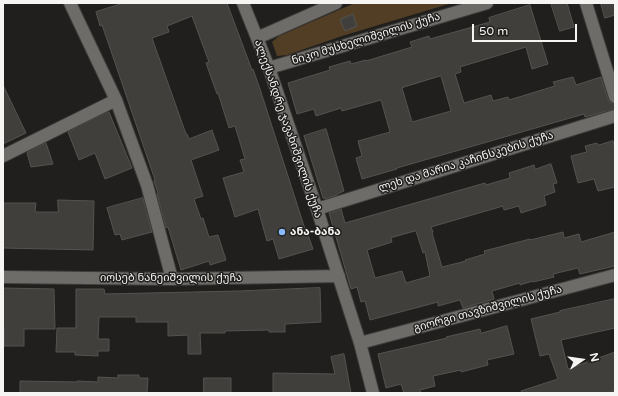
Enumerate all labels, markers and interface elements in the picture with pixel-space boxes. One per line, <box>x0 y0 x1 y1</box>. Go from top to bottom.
street label: ნიკო მუსხელიშვილის ქუჩა <box>290 10 442 68</box>
scale bar <box>474 16 579 42</box>
text: 50 m <box>479 24 508 38</box>
street label: ალექსანდრე ჯავახიშვილის ქუჩა <box>251 38 325 220</box>
street label: ლეხ და მარია კაჩინსკების ქუჩა <box>377 129 555 195</box>
place label: ანა-ბანა <box>290 225 341 239</box>
marker: ანა-ბანა <box>277 227 287 237</box>
street label: იოსებ ნანეიშვილის ქუჩა <box>100 271 242 285</box>
street label: გიორგი თავზიშვილის ქუჩა <box>412 283 564 335</box>
north arrow <box>562 340 602 380</box>
text: N <box>587 351 602 363</box>

